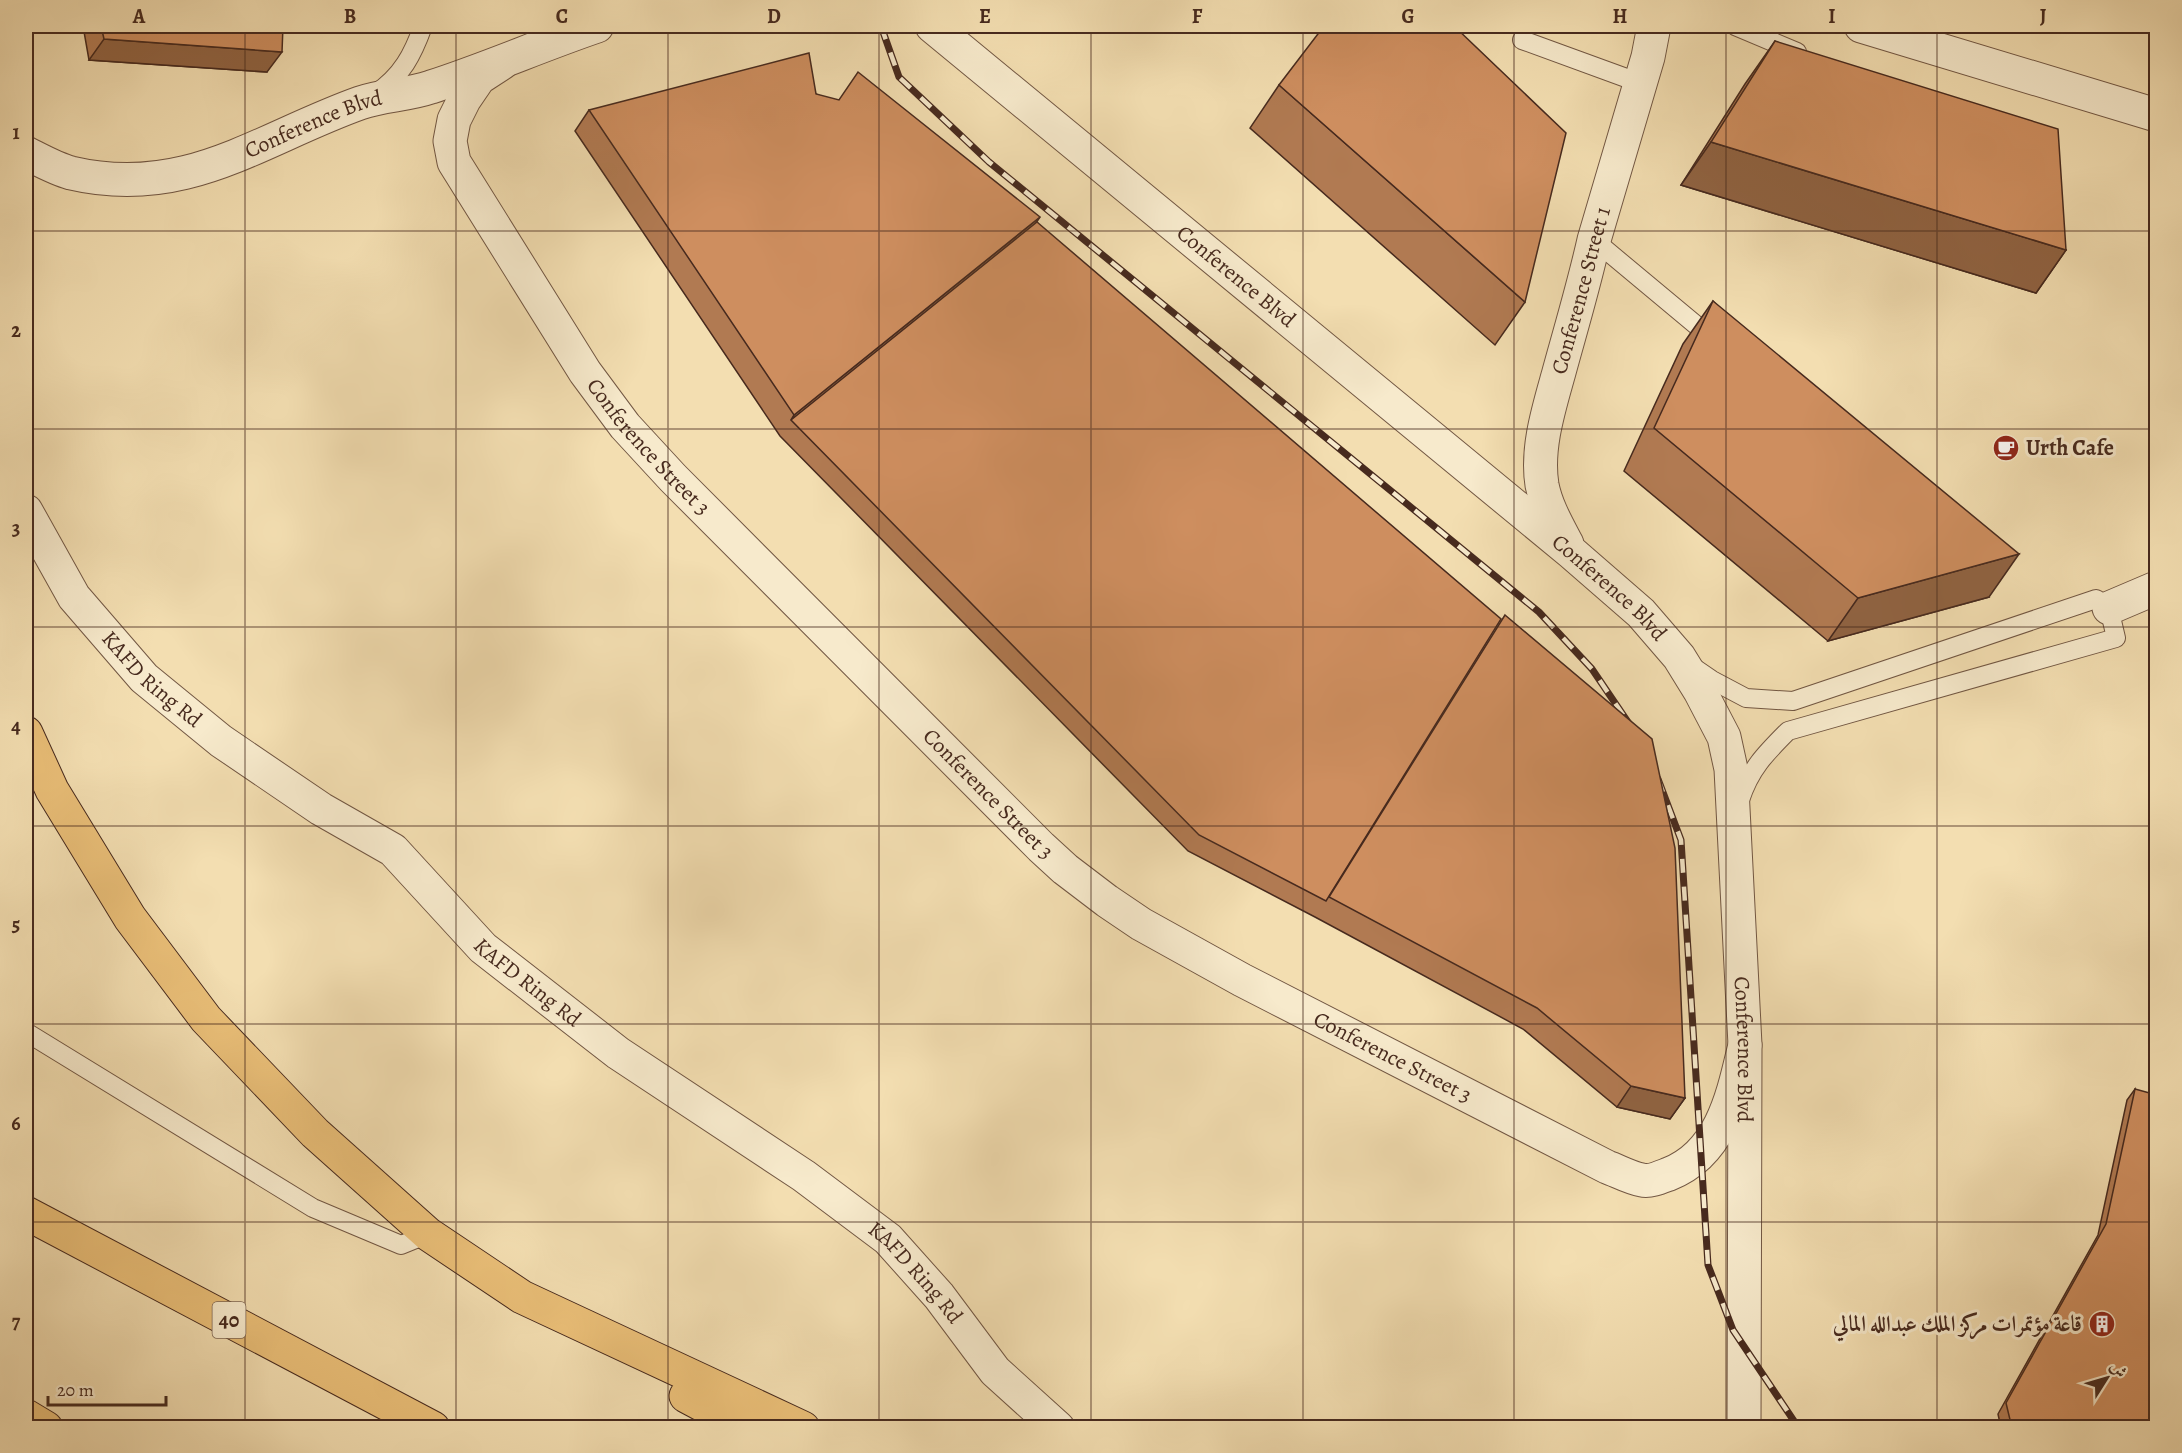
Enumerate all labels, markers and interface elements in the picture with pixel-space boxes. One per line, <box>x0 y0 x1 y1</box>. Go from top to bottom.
text: A <box>132 3 146 30</box>
text: B <box>344 3 356 30</box>
text: C <box>556 3 568 30</box>
text: D <box>767 3 781 30</box>
text: E <box>979 3 991 30</box>
text: F <box>1192 3 1203 30</box>
text: G <box>1401 3 1415 30</box>
text: H <box>1613 3 1628 30</box>
text: I <box>1828 3 1836 30</box>
text: J <box>2040 3 2047 30</box>
street label: Conference Blvd <box>240 83 385 166</box>
text: 1 <box>12 119 20 146</box>
street label: Conference Street 1 <box>1544 203 1618 378</box>
street label: Conference Blvd <box>1170 218 1302 335</box>
text: 2 <box>11 317 21 344</box>
street label: Conference Street 3 <box>580 372 717 522</box>
cafe icon: Urth Cafe <box>1991 433 2021 463</box>
place label: Urth Cafe <box>2026 433 2114 463</box>
text: 3 <box>12 515 20 542</box>
street label: Conference Blvd <box>1545 527 1674 648</box>
street label: KAFD Ring Rd <box>95 624 209 735</box>
text: 4 <box>11 713 21 740</box>
street label: Conference Street 3 <box>916 722 1060 866</box>
text: 5 <box>12 911 20 938</box>
street label: KAFD Ring Rd <box>466 932 588 1034</box>
street label: Conference Blvd <box>1727 976 1760 1123</box>
street label: Conference Street 3 <box>1308 1004 1477 1110</box>
text: 6 <box>11 1110 21 1137</box>
street label: KAFD Ring Rd <box>862 1214 970 1330</box>
road number: 40 <box>212 1302 246 1338</box>
text: 7 <box>12 1308 21 1335</box>
place label: قاعة مؤتمرات مركز الملك عبدالله المالي <box>1832 1309 2082 1342</box>
building icon: قاعة مؤتمرات مركز الملك عبدالله المالي <box>2087 1309 2117 1339</box>
north arrow <box>2077 1348 2137 1408</box>
text: ش <box>2105 1357 2132 1383</box>
scale bar <box>48 1369 166 1407</box>
text: 20 m <box>57 1378 94 1402</box>

